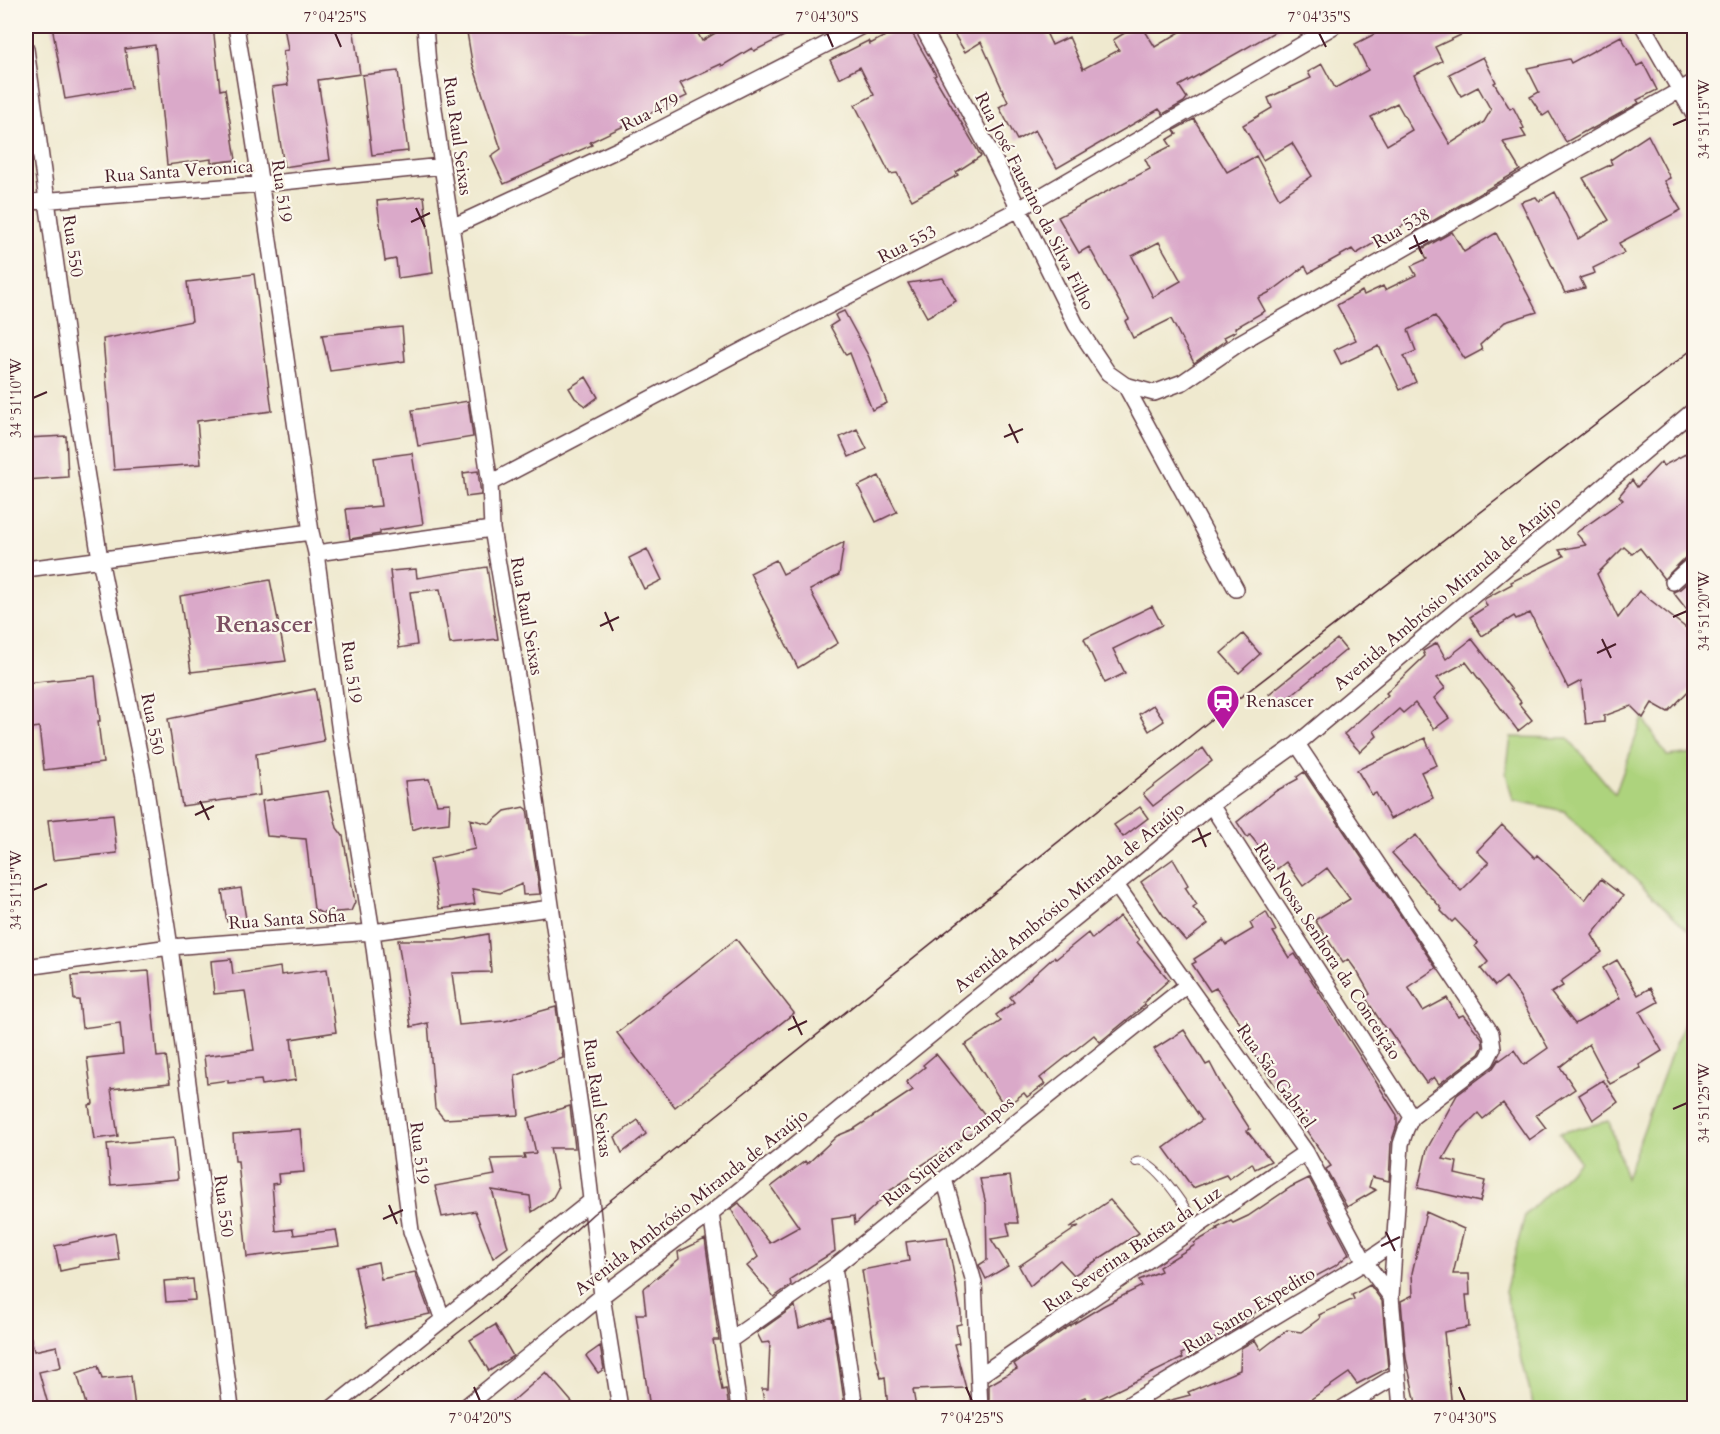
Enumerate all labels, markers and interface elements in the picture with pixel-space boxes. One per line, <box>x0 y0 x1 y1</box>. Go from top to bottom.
text: 7°04'25"S <box>303 7 367 27</box>
text: 7°04'30"S <box>795 7 859 27</box>
text: 7°04'35"S <box>1287 7 1351 27</box>
street label: Rua Raul Seixas <box>437 75 478 197</box>
text: 34°51'15"W <box>1694 79 1714 159</box>
street label: Rua 479 <box>617 87 684 138</box>
street label: Rua José Faustino da Silva Filho <box>969 88 1101 315</box>
street label: Rua Santa Veronica <box>104 154 255 189</box>
street label: Rua 519 <box>265 158 298 224</box>
street label: Rua 538 <box>1368 202 1435 255</box>
street label: Rua 550 <box>56 213 89 279</box>
street label: Rua 553 <box>874 219 941 270</box>
text: 34°51'10"W <box>6 358 26 438</box>
street label: Avenida Ambrósio Miranda de Araújo <box>1328 490 1567 696</box>
street label: Rua Raul Seixas <box>504 555 549 677</box>
text: 34°51'20"W <box>1694 571 1714 651</box>
district label: Renascer <box>216 608 313 641</box>
street label: Rua 519 <box>335 639 368 705</box>
station icon: Renascer <box>1205 683 1241 730</box>
place label: Renascer <box>1246 689 1314 714</box>
street label: Rua 550 <box>134 691 171 757</box>
street label: Avenida Ambrósio Miranda de Araújo <box>949 796 1190 998</box>
street label: Rua Nossa Senhora da Conceição <box>1248 838 1407 1065</box>
text: 34°51'15"W <box>6 850 26 930</box>
street label: Rua Santa Sofia <box>228 903 346 936</box>
street label: Rua São Gabriel <box>1230 1019 1321 1134</box>
street label: Rua Raul Seixas <box>577 1037 618 1159</box>
text: 34°51'25"W <box>1694 1063 1714 1143</box>
street label: Rua Siqueira Campos <box>877 1090 1020 1212</box>
street label: Avenida Ambrósio Miranda de Araújo <box>569 1103 814 1302</box>
street label: Rua 519 <box>403 1120 436 1186</box>
street label: Rua 550 <box>207 1173 240 1239</box>
street label: Rua Severina Batista da Luz <box>1038 1180 1226 1318</box>
street label: Rua Santo Expedito <box>1178 1261 1320 1360</box>
text: 7°04'20"S <box>448 1408 512 1428</box>
text: 7°04'25"S <box>940 1408 1004 1428</box>
text: 7°04'30"S <box>1433 1408 1497 1428</box>

